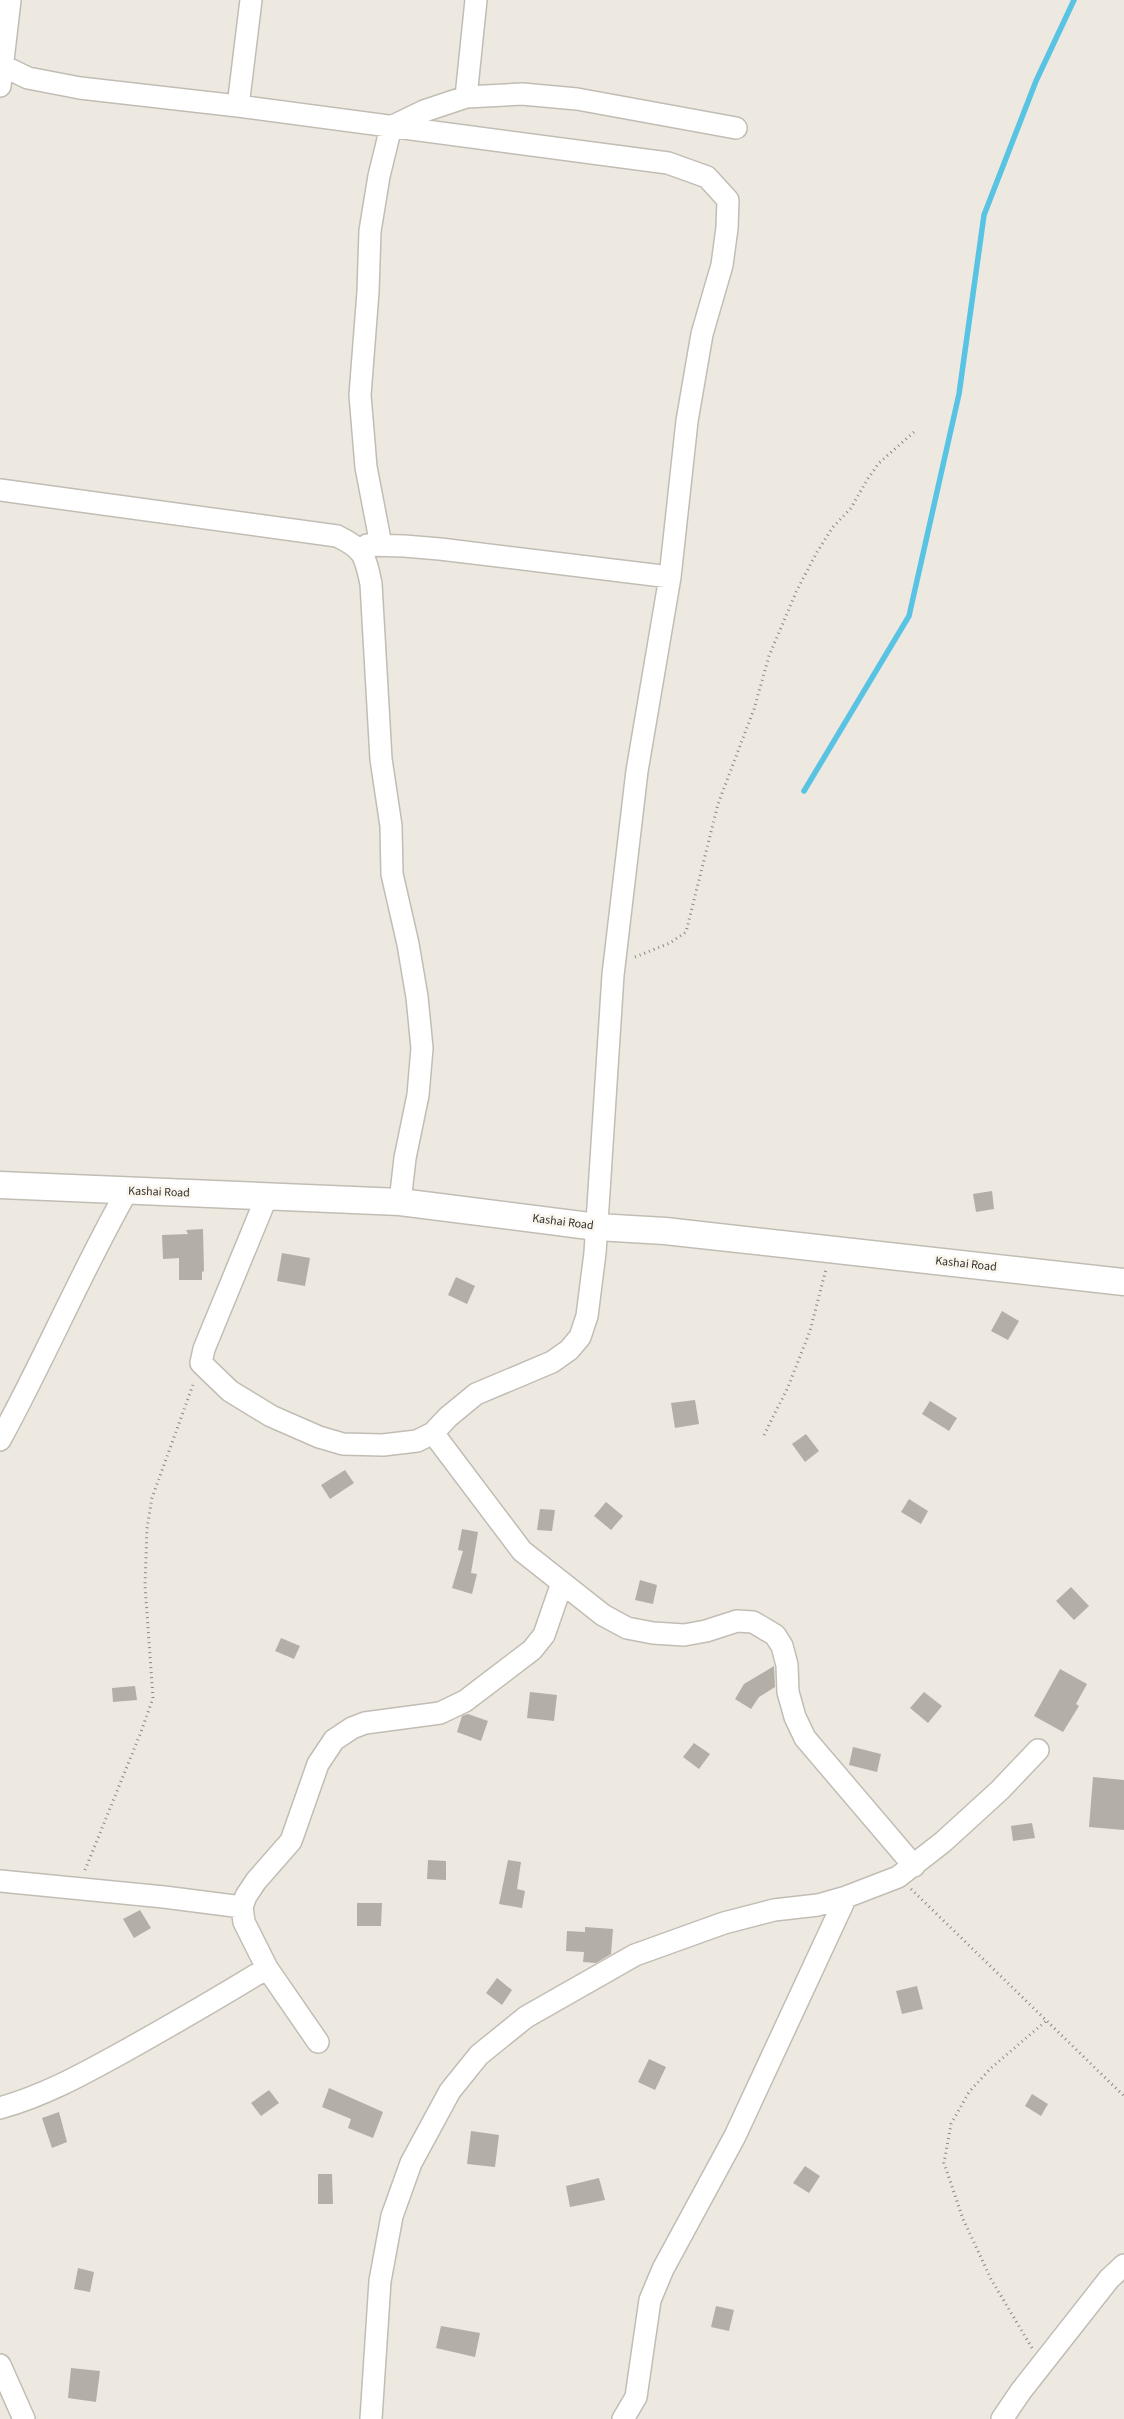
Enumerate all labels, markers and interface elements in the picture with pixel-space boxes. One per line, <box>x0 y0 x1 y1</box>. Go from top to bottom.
street label: Kashai Road <box>128 1182 190 1202</box>
street label: Kashai Road <box>531 1210 595 1234</box>
street label: Kashai Road <box>934 1252 998 1276</box>

